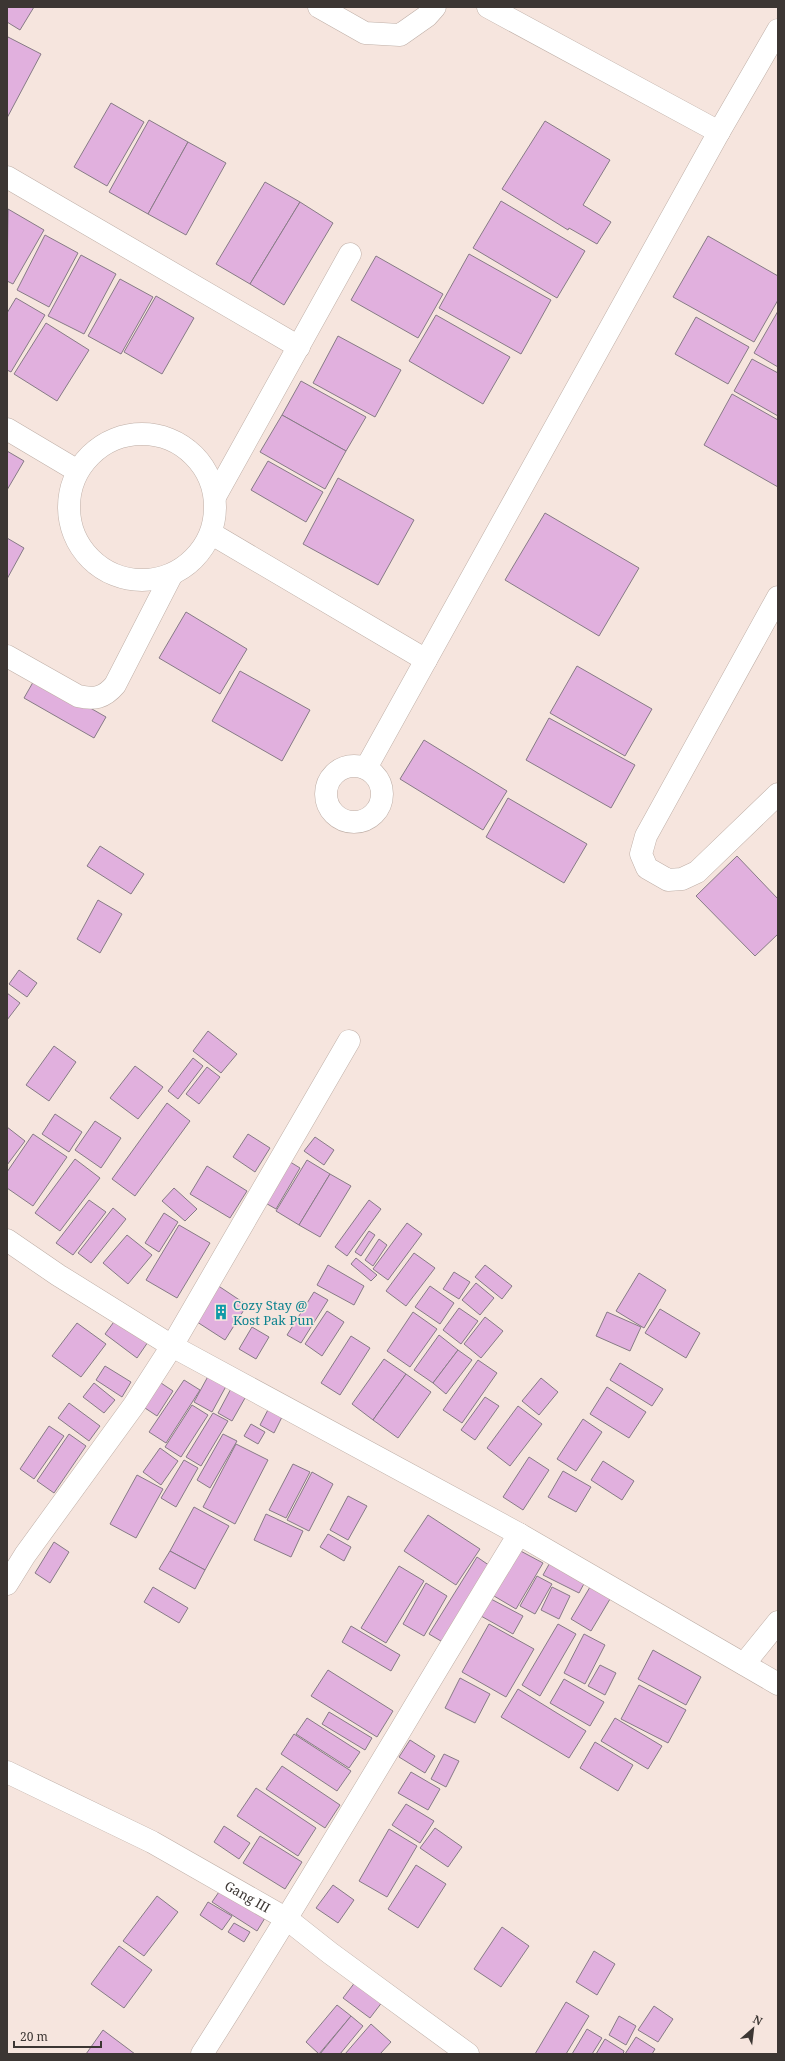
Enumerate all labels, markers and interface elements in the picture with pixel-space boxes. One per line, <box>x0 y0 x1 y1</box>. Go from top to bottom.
place label: Cozy Stay @ Kost Pak Pun <box>233 1296 314 1329</box>
building icon: Cozy Stay @ Kost Pak Pun <box>212 1303 230 1321</box>
street label: Gang III <box>221 1876 274 1917</box>
north arrow <box>733 2009 773 2049</box>
text: N <box>751 2011 766 2029</box>
scale bar <box>14 2023 101 2049</box>
text: 20 m <box>20 2028 48 2045</box>

